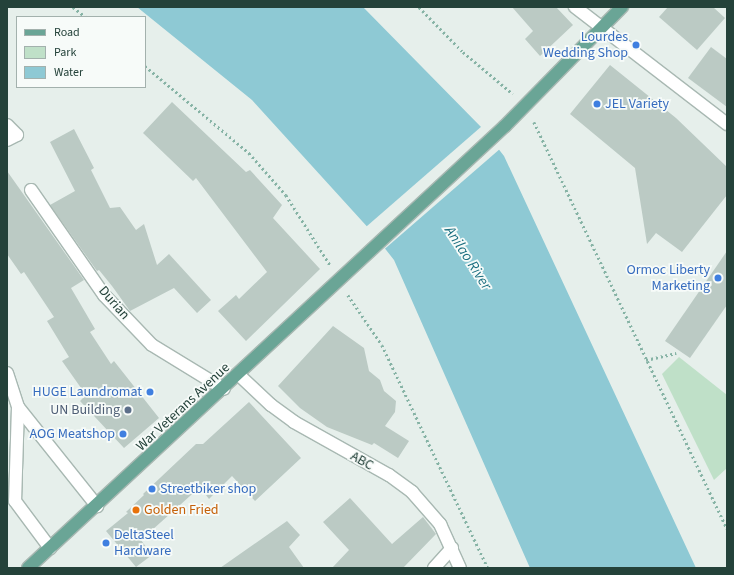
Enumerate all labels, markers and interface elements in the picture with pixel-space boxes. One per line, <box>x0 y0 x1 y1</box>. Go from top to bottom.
legend <box>16 16 146 88</box>
text: Road <box>54 24 80 41</box>
place label: Lourdes Wedding Shop <box>543 29 628 62</box>
marker: Lourdes Wedding Shop <box>631 40 641 50</box>
text: Park <box>54 44 76 61</box>
text: Water <box>54 64 83 81</box>
place label: JEL Variety <box>605 96 669 112</box>
marker: JEL Variety <box>592 99 602 109</box>
water label: Anilao River <box>441 223 495 293</box>
place label: Ormoc Liberty Marketing <box>626 262 710 294</box>
marker: Ormoc Liberty Marketing <box>713 273 723 283</box>
street label: Durian <box>95 283 133 323</box>
street label: War Veterans Avenue <box>133 359 233 455</box>
place label: HUGE Laundromat <box>33 384 142 400</box>
marker: HUGE Laundromat <box>145 387 155 397</box>
place label: UN Building <box>50 402 120 418</box>
marker: UN Building <box>123 405 133 415</box>
place label: AOG Meatshop <box>30 426 115 442</box>
marker: AOG Meatshop <box>118 429 128 439</box>
street label: ABC <box>348 448 376 474</box>
place label: Streetbiker shop <box>160 481 256 497</box>
marker: Streetbiker shop <box>147 484 157 494</box>
place label: Golden Fried <box>144 502 219 518</box>
marker: Golden Fried <box>131 505 141 515</box>
place label: DeltaSteel Hardware <box>114 527 174 560</box>
marker: DeltaSteel Hardware <box>101 538 111 548</box>

